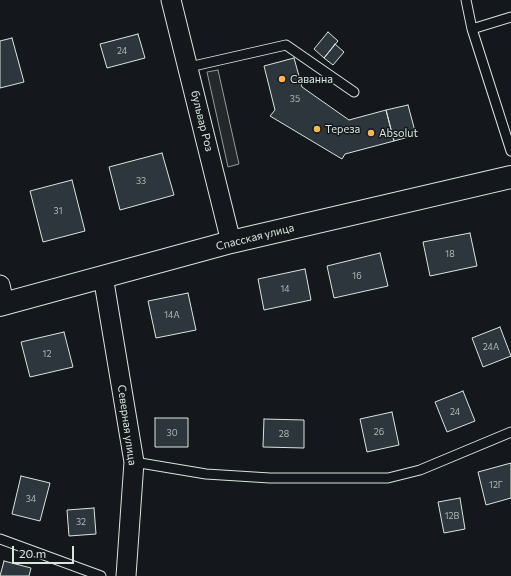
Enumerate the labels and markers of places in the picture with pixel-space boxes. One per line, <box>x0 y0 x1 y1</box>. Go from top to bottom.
place label: Саванна <box>290 72 333 86</box>
marker: Саванна <box>277 74 287 84</box>
place label: Тереза <box>325 122 360 136</box>
marker: Тереза <box>312 124 322 134</box>
place label: Absolut <box>379 126 418 140</box>
marker: Absolut <box>366 128 376 138</box>

